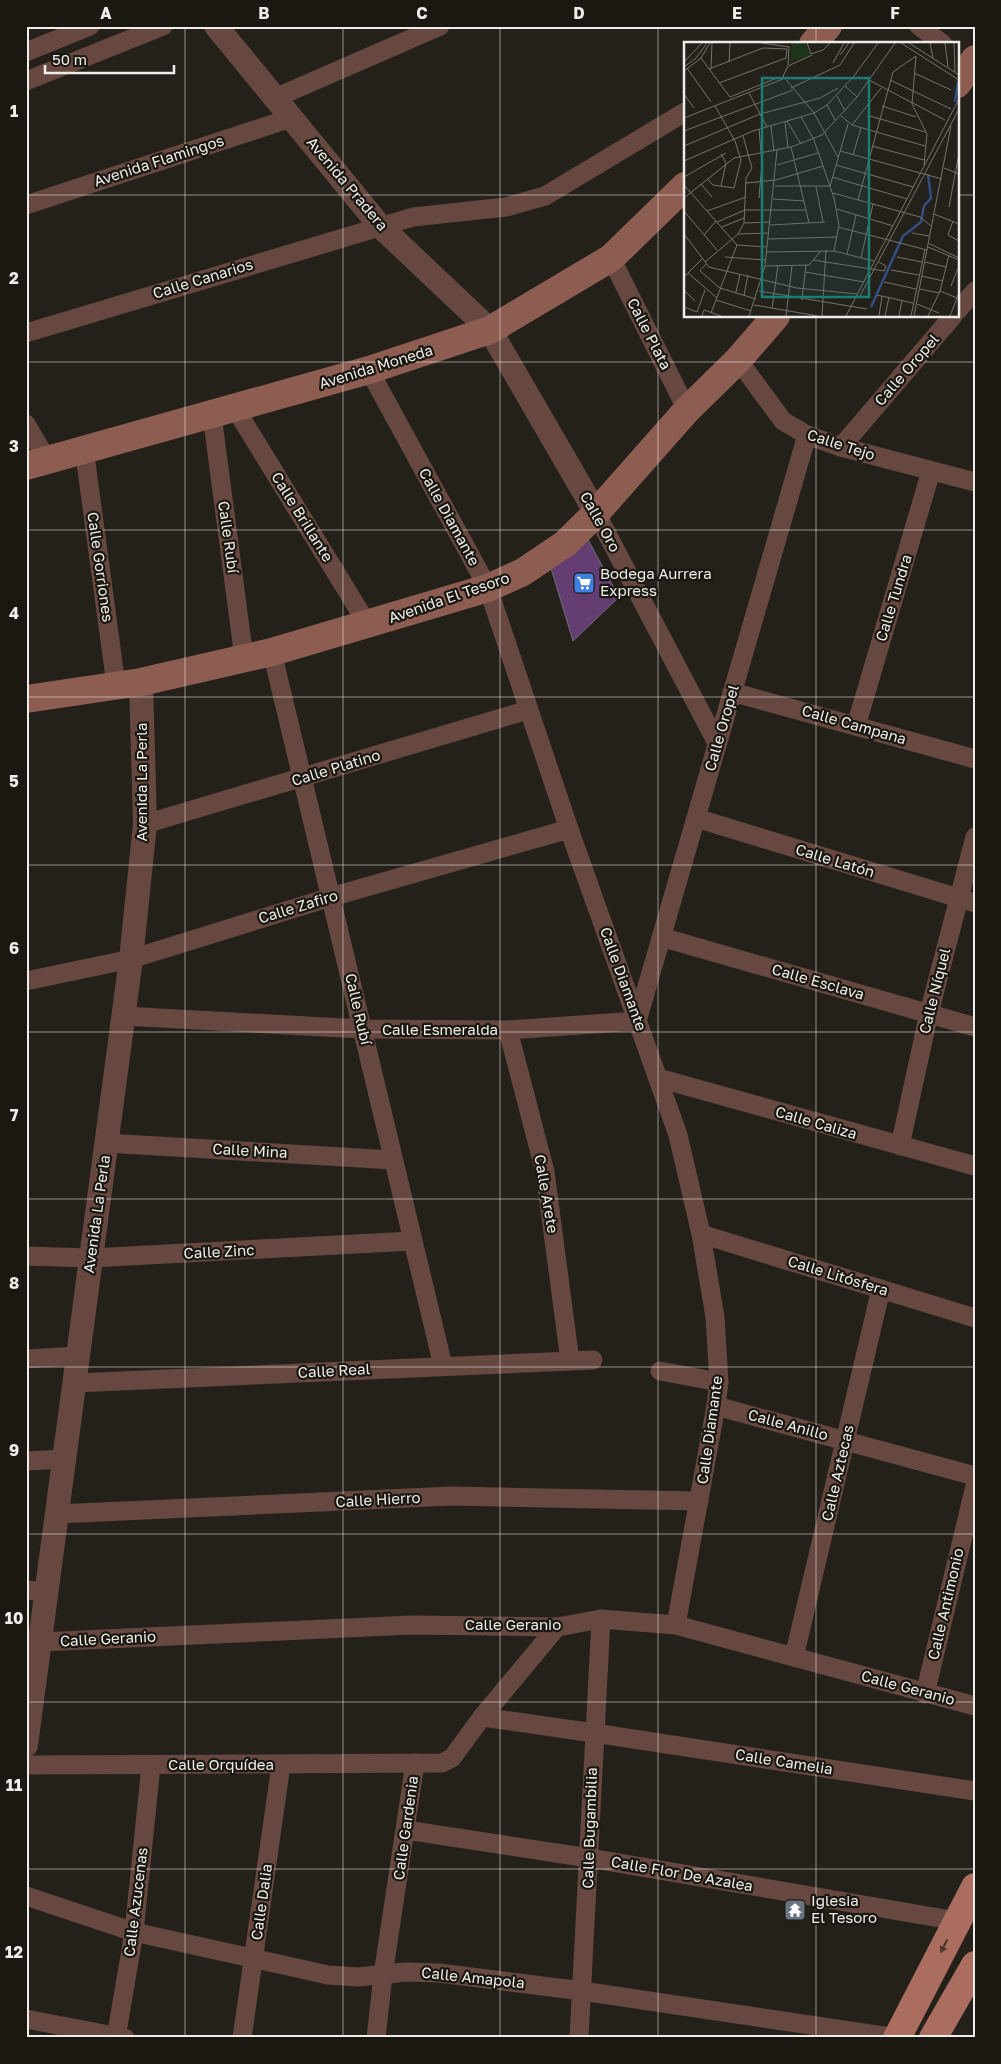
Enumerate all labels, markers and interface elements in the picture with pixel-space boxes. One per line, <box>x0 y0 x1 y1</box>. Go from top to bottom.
text: A <box>100 3 112 23</box>
text: B <box>258 3 270 23</box>
text: C <box>416 3 428 23</box>
text: D <box>573 3 585 23</box>
text: E <box>732 3 742 23</box>
text: F <box>890 3 900 23</box>
scale bar <box>45 42 174 74</box>
inset map <box>684 42 958 318</box>
text: 50 m <box>52 50 87 68</box>
text: 1 <box>10 101 18 121</box>
street label: Avenida Flamingos <box>91 131 226 190</box>
street label: Avenida Pradera <box>303 133 392 234</box>
street label: Calle Canarios <box>150 254 255 302</box>
text: 2 <box>9 268 19 288</box>
street label: Calle Plata <box>624 295 676 372</box>
street label: Calle Oropel <box>870 330 942 409</box>
street label: Avenida Moneda <box>317 340 435 392</box>
street label: Calle Tejo <box>805 425 877 463</box>
text: 3 <box>9 436 19 456</box>
street label: Calle Diamante <box>416 464 484 569</box>
street label: Calle Brillante <box>268 468 338 565</box>
street label: Calle Oro <box>577 488 625 555</box>
street label: Calle Rubí <box>215 500 243 575</box>
street label: Calle Gorriones <box>84 511 118 623</box>
street label: Calle Tundra <box>871 552 915 643</box>
place label: Bodega Aurrera Express <box>600 564 712 599</box>
street label: Avenida El Tesoro <box>386 568 511 626</box>
supermarket icon: Bodega Aurrera Express <box>572 571 596 595</box>
text: 4 <box>9 603 19 623</box>
street label: Calle Oropel <box>700 682 742 773</box>
street label: Calle Campana <box>800 701 909 748</box>
street label: Avenida La Perla <box>132 722 150 842</box>
street label: Calle Platino <box>289 745 382 789</box>
text: 5 <box>9 771 19 791</box>
street label: Calle Latón <box>794 839 877 881</box>
street label: Calle Zafiro <box>256 885 340 927</box>
street label: Calle Diamante <box>597 924 651 1033</box>
text: 6 <box>9 938 19 958</box>
street label: Calle Níquel <box>915 946 953 1036</box>
street label: Calle Esclava <box>770 959 867 1003</box>
street label: Calle Rubí <box>342 971 376 1047</box>
street label: Calle Esmeralda <box>382 1020 498 1038</box>
street label: Calle Caliza <box>773 1102 859 1142</box>
text: 7 <box>10 1105 19 1125</box>
street label: Calle Mina <box>212 1139 288 1161</box>
street label: Calle Arete <box>531 1153 563 1235</box>
street label: Avenida La Perla <box>79 1154 113 1274</box>
street label: Calle Zinc <box>183 1240 255 1262</box>
street label: Calle Litósfera <box>786 1251 891 1299</box>
text: 8 <box>9 1273 19 1293</box>
street label: Calle Real <box>297 1359 371 1381</box>
street label: Calle Diamante <box>693 1374 726 1485</box>
street label: Calle Anillo <box>746 1405 830 1443</box>
street label: Calle Aztecas <box>817 1423 857 1523</box>
text: 9 <box>9 1440 19 1460</box>
street label: Calle Hierro <box>335 1488 421 1510</box>
street label: Calle Antimonio <box>923 1546 967 1661</box>
text: 10 <box>5 1608 23 1628</box>
street label: Calle Geranio <box>465 1615 561 1633</box>
street label: Calle Geranio <box>59 1626 156 1650</box>
street label: Calle Geranio <box>859 1666 957 1708</box>
street label: Calle Camelia <box>734 1744 834 1778</box>
street label: Calle Orquídea <box>168 1755 274 1773</box>
street label: Calle Bugambilia <box>578 1767 600 1889</box>
text: 11 <box>6 1775 22 1795</box>
street label: Calle Gardenia <box>389 1775 421 1881</box>
street label: Calle Azucenas <box>119 1846 151 1958</box>
street label: Calle Flor De Azalea <box>610 1852 755 1894</box>
street label: Calle Dalia <box>247 1863 275 1941</box>
place label: Iglesia El Tesoro <box>811 1891 877 1926</box>
temple icon: Iglesia El Tesoro <box>783 1898 807 1922</box>
one-way arrow <box>940 1938 948 1953</box>
text: 12 <box>5 1942 23 1962</box>
street label: Calle Amapola <box>421 1963 526 1991</box>

